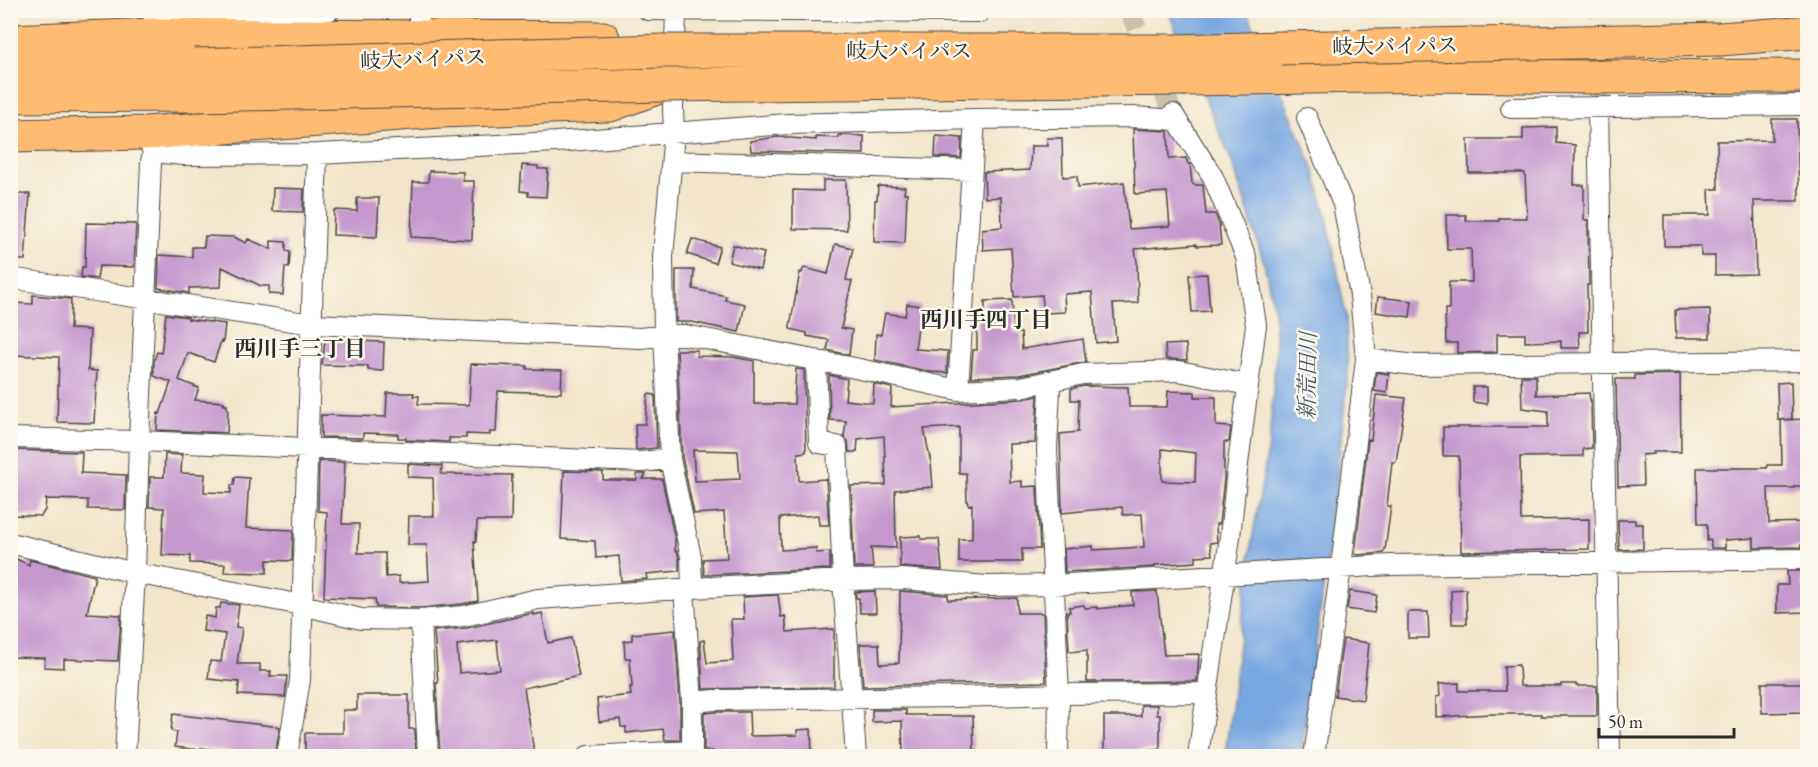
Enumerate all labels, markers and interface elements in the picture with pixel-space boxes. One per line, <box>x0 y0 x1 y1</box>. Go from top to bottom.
street label: 岐大バイパス <box>1332 31 1458 60</box>
street label: 岐大バイパス <box>846 37 972 64</box>
street label: 岐大バイパス <box>360 43 486 74</box>
district label: 西川手四丁目 <box>920 305 1052 334</box>
water label: 新荒田川 <box>1292 330 1323 420</box>
district label: 西川手三丁目 <box>234 334 366 363</box>
scale bar <box>1599 701 1734 739</box>
text: 50 m <box>1608 710 1643 733</box>

